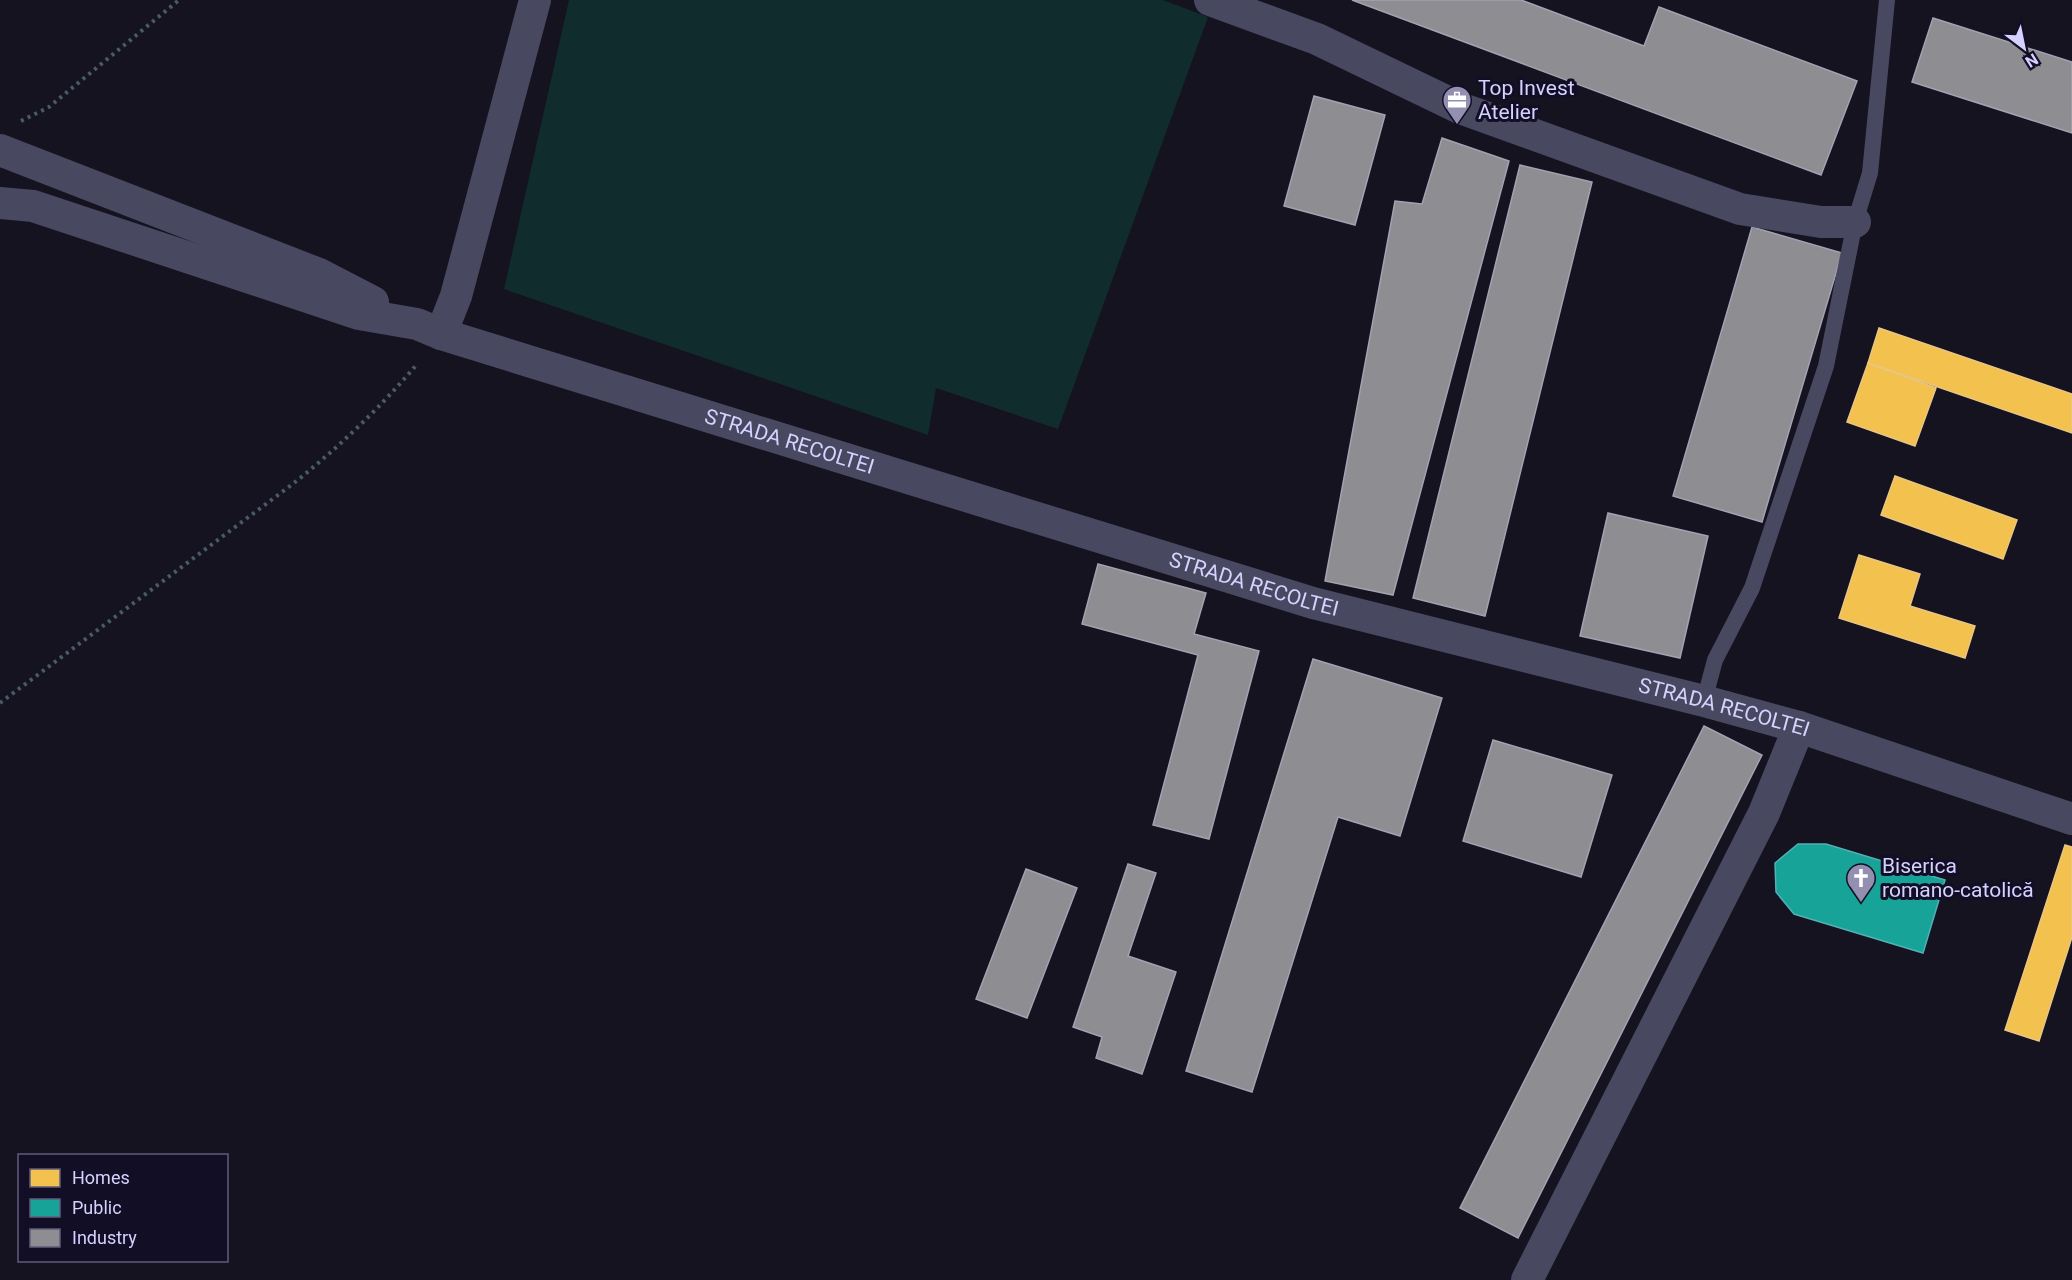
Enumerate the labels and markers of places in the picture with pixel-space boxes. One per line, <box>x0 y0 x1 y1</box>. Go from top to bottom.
place label: Top Invest Atelier <box>1478 76 1575 124</box>
office icon: Top Invest Atelier <box>1441 84 1473 126</box>
place label: Biserica romano-catolică <box>1882 854 2034 902</box>
church icon: Biserica romano-catolică <box>1845 862 1877 904</box>

